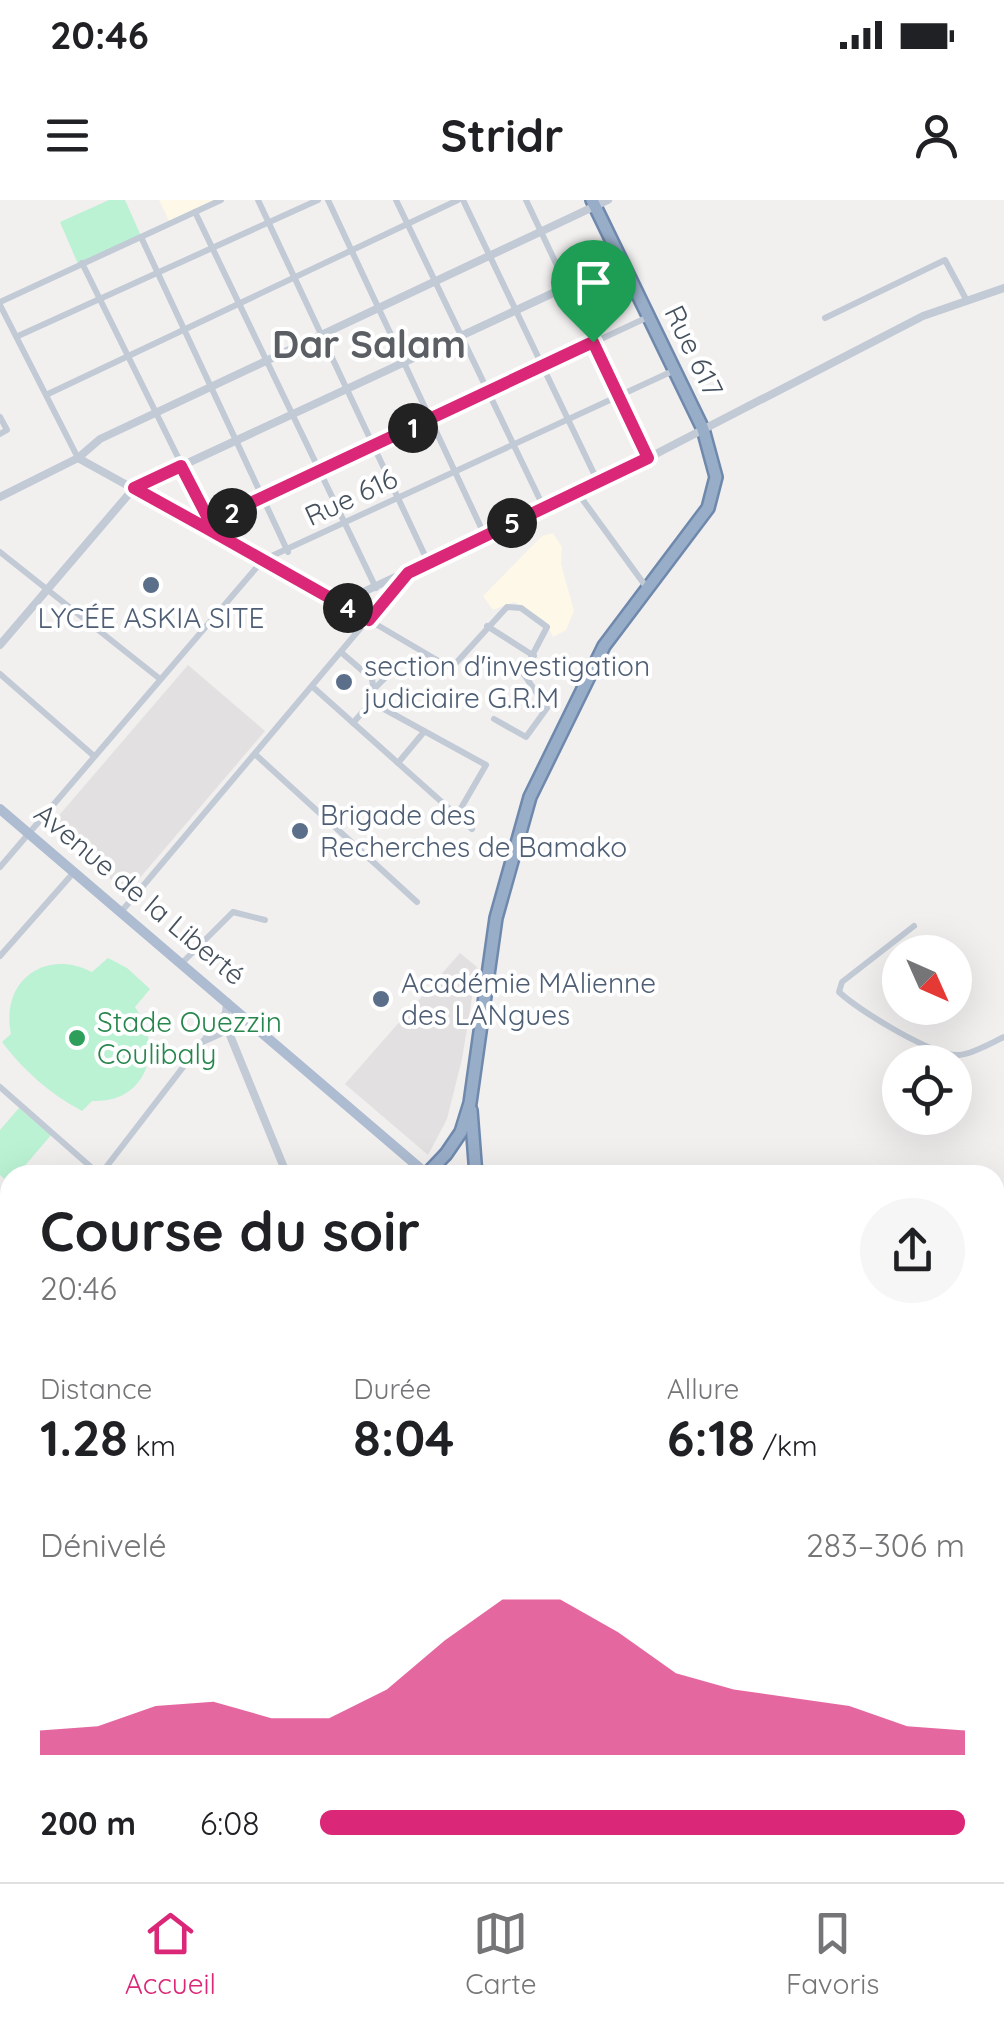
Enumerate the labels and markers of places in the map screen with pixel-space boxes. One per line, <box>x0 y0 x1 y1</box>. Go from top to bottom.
pin <box>551 240 636 343</box>
pin: 1 <box>388 403 438 453</box>
pin: 2 <box>207 488 257 538</box>
pin: 5 <box>487 498 537 548</box>
marker: LYCÉE ASKIA SITE <box>140 574 162 596</box>
pin: 4 <box>323 583 373 633</box>
place label: LYCÉE ASKIA SITE <box>38 600 264 635</box>
place label: section d'investigation judiciaire G.R.M <box>363 648 650 715</box>
marker: section d'investigation judiciaire G.R.M <box>333 671 355 693</box>
place label: Brigade des Recherches de Bamako <box>320 797 627 864</box>
marker: Brigade des Recherches de Bamako <box>289 820 311 842</box>
place label: Académie MAlienne des LANgues <box>401 965 656 1032</box>
marker: Académie MAlienne des LANgues <box>370 988 392 1010</box>
place label: Stade Ouezzin Coulibaly <box>97 1004 282 1071</box>
marker: Stade Ouezzin Coulibaly <box>66 1027 88 1049</box>

